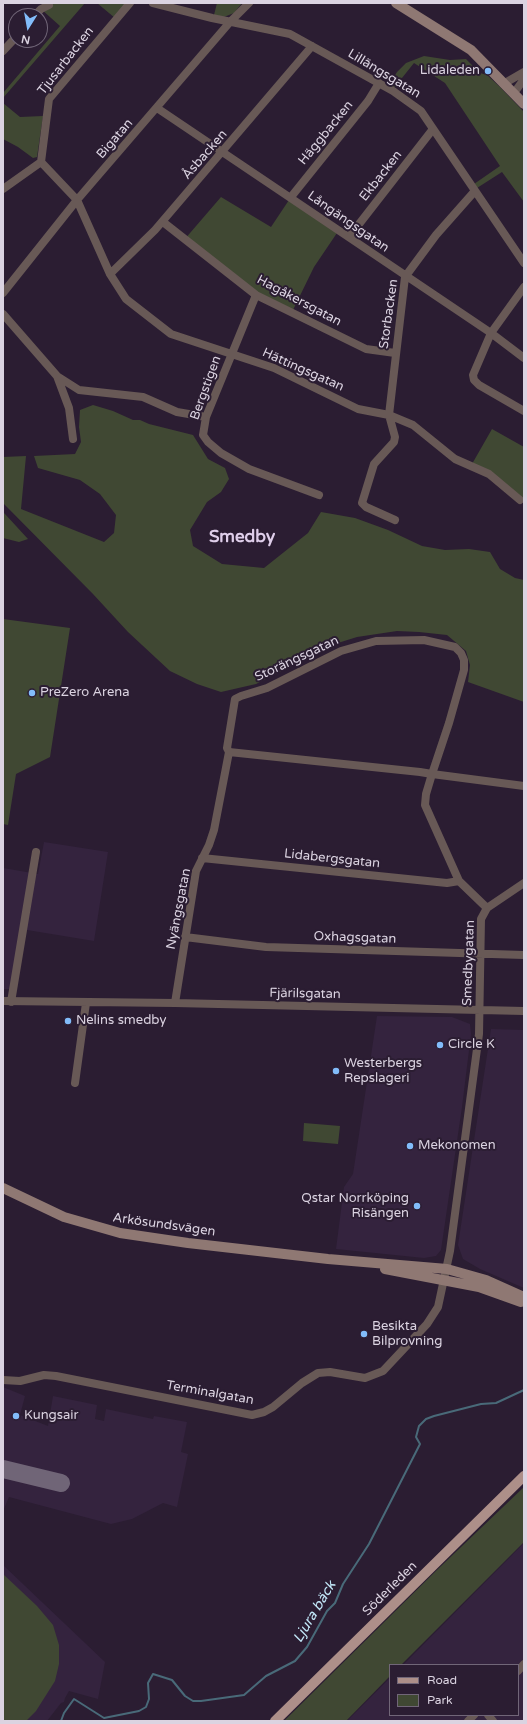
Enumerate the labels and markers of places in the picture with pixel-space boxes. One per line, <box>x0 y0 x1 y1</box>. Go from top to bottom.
place label: Lidaleden <box>420 63 480 79</box>
marker: Lidaleden <box>483 66 493 76</box>
place label: PreZero Arena <box>40 685 129 701</box>
marker: PreZero Arena <box>27 688 37 698</box>
place label: Nelins smedby <box>76 1013 166 1029</box>
marker: Nelins smedby <box>63 1016 73 1026</box>
place label: Circle K <box>448 1037 495 1053</box>
marker: Circle K <box>435 1040 445 1050</box>
place label: Westerbergs Repslageri <box>344 1056 422 1087</box>
marker: Westerbergs Repslageri <box>331 1066 341 1076</box>
place label: Mekonomen <box>418 1138 496 1154</box>
marker: Mekonomen <box>405 1141 415 1151</box>
place label: Qstar Norrköping Risängen <box>301 1191 409 1222</box>
marker: Qstar Norrköping Risängen <box>412 1201 422 1211</box>
place label: Besikta Bilprovning <box>372 1319 442 1350</box>
marker: Besikta Bilprovning <box>359 1329 369 1339</box>
place label: Kungsair <box>24 1408 79 1424</box>
marker: Kungsair <box>11 1411 21 1421</box>

